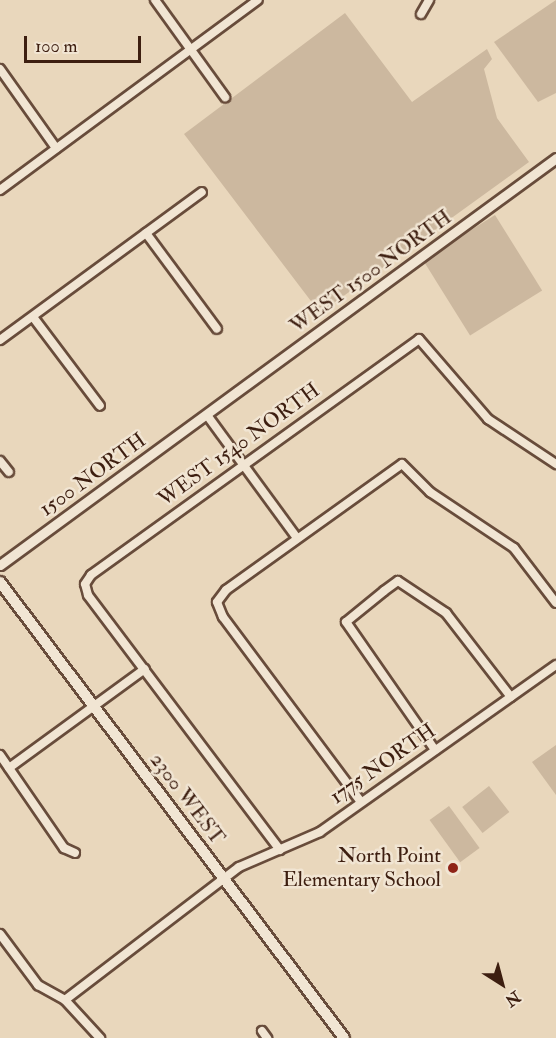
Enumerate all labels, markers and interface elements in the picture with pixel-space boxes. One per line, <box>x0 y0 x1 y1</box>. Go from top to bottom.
scale bar <box>27 24 144 62</box>
text: 100 m <box>35 35 78 58</box>
street label: WEST 1500 NORTH <box>285 205 457 339</box>
street label: WEST 1540 NORTH <box>153 378 325 512</box>
street label: 1500 NORTH <box>35 428 151 522</box>
street label: 1775 NORTH <box>325 718 441 810</box>
street label: 2300 WEST <box>144 748 230 850</box>
place label: North Point Elementary School <box>283 843 441 893</box>
marker: North Point Elementary School <box>446 861 460 875</box>
north arrow <box>472 954 532 1014</box>
text: N <box>501 986 524 1011</box>

